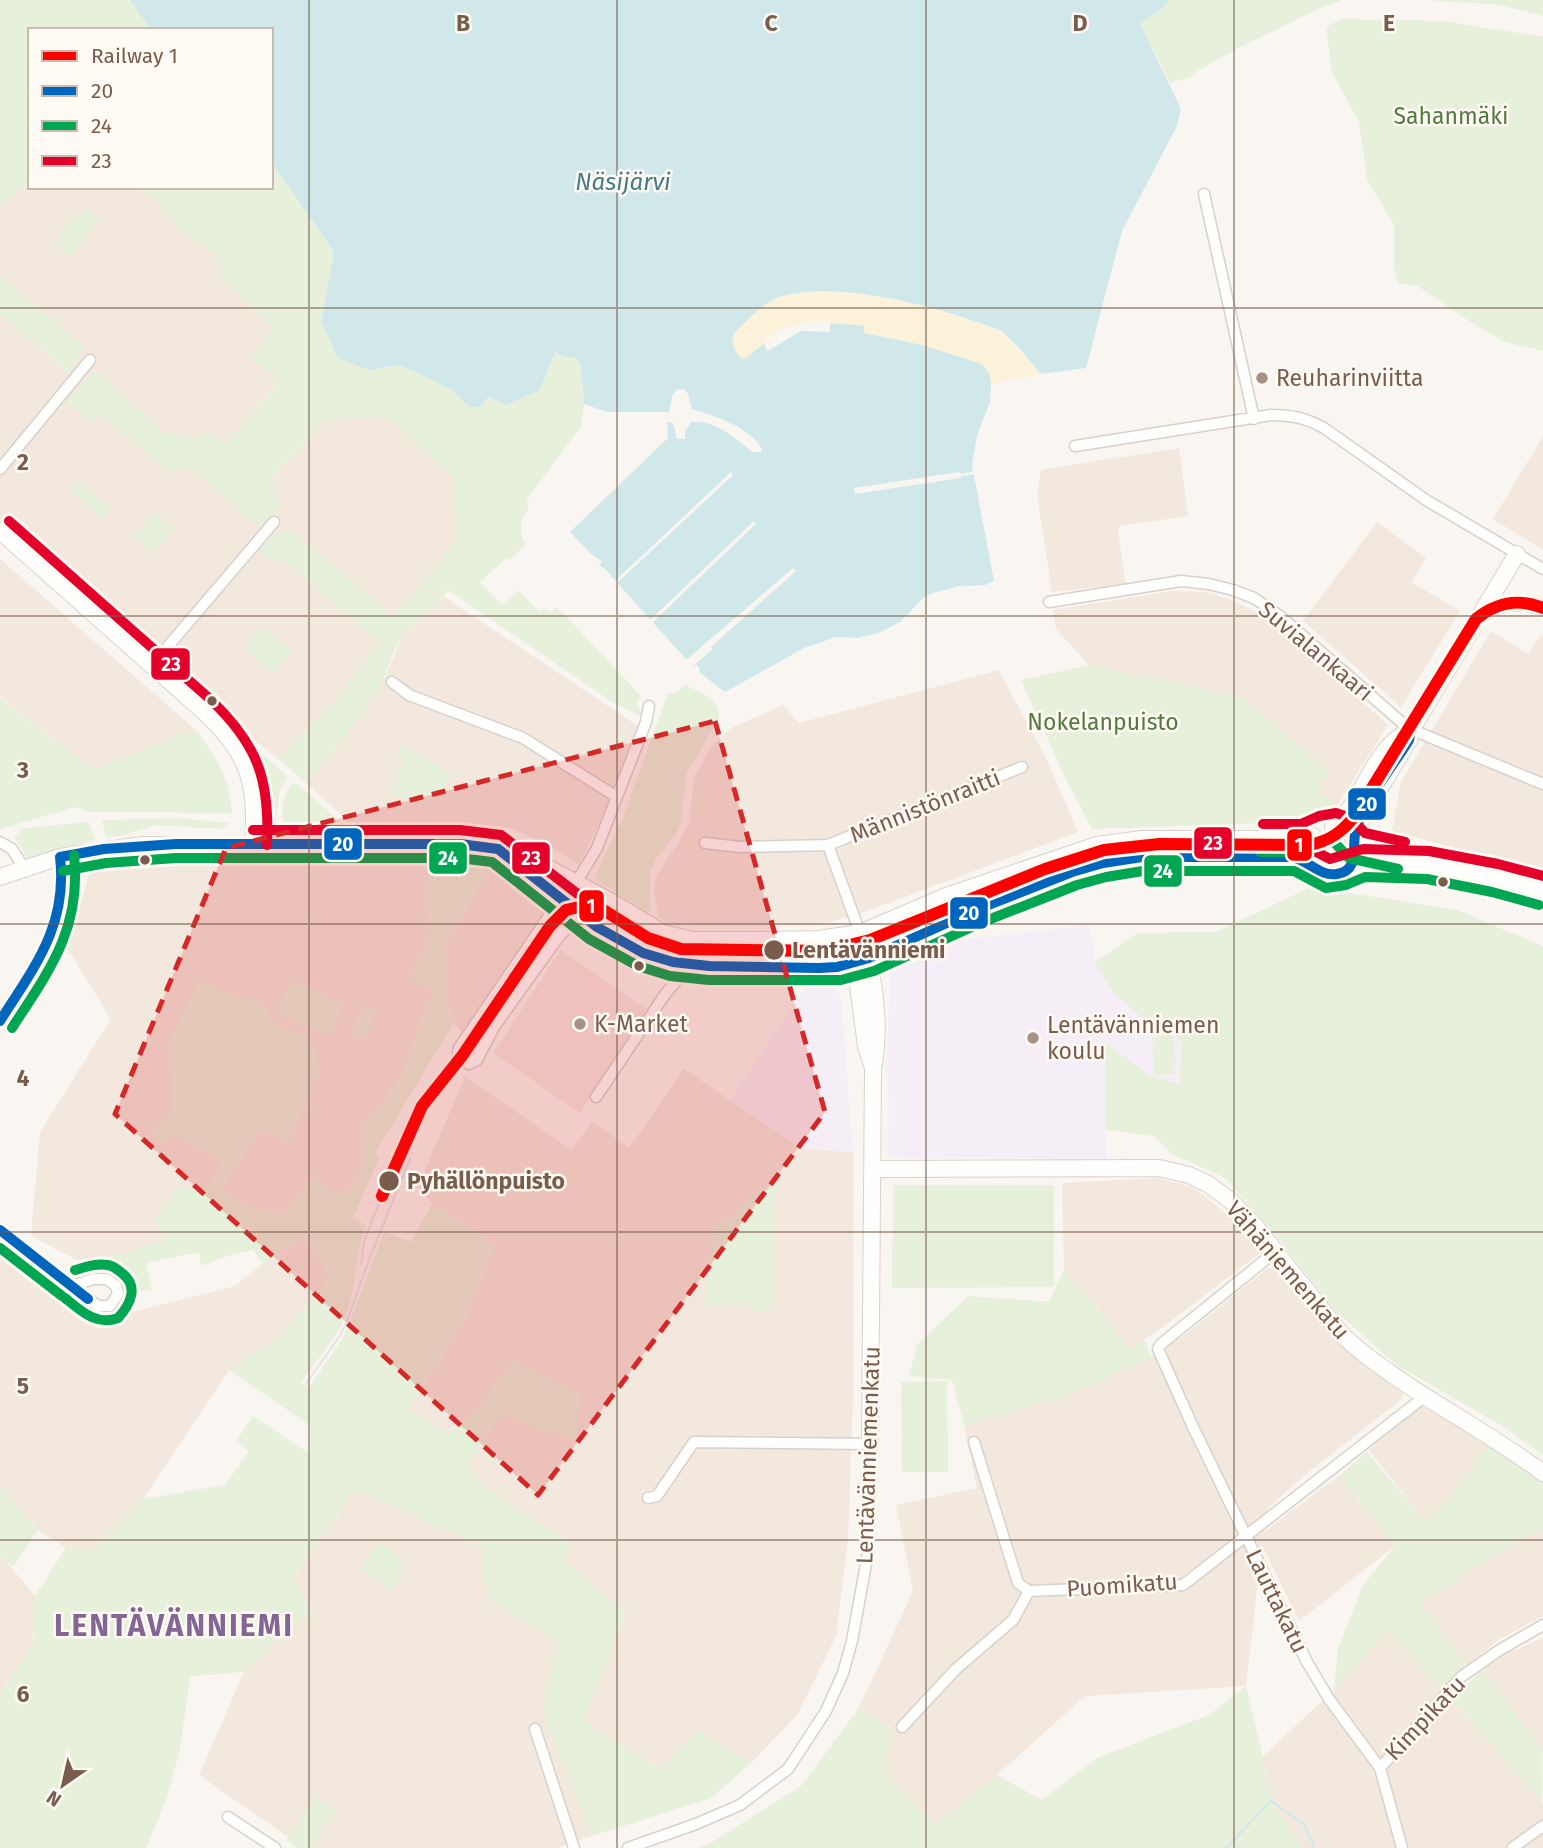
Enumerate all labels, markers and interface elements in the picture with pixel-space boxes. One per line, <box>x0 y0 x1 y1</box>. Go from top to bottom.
text: B <box>456 9 470 37</box>
text: C <box>764 9 778 37</box>
text: D <box>1073 9 1088 37</box>
text: E <box>1383 9 1395 37</box>
legend <box>28 28 273 189</box>
text: Railway 1 <box>91 43 178 69</box>
text: 20 <box>91 78 113 104</box>
park label: Sahanmäki <box>1393 102 1509 130</box>
text: 24 <box>91 113 112 139</box>
text: 23 <box>91 148 112 174</box>
water label: Näsijärvi <box>575 168 671 196</box>
place label: Reuharinviitta <box>1276 364 1423 392</box>
marker: Reuharinviitta <box>1254 370 1270 386</box>
text: 2 <box>17 448 29 476</box>
street label: Suvialankaari <box>1253 595 1379 707</box>
line badge: 23 <box>150 647 191 681</box>
text: 23 <box>161 653 181 676</box>
unlabelled marker <box>205 694 219 708</box>
park label: Nokelanpuisto <box>1027 708 1179 736</box>
text: 3 <box>16 756 29 784</box>
street label: Männistönraitti <box>846 763 1004 849</box>
line badge: 20 <box>1347 787 1387 821</box>
text: 20 <box>1357 793 1377 816</box>
line badge: 23 <box>1193 826 1233 860</box>
line badge: 20 <box>323 827 363 861</box>
line badge: 1 <box>1286 828 1313 862</box>
text: 23 <box>1203 832 1223 855</box>
text: 20 <box>333 833 353 856</box>
text: 1 <box>1295 834 1303 857</box>
line badge: 24 <box>428 841 468 875</box>
line badge: 23 <box>511 841 551 875</box>
text: 24 <box>438 847 458 870</box>
text: 23 <box>521 847 541 870</box>
unlabelled marker <box>138 853 152 867</box>
line badge: 24 <box>1143 854 1183 888</box>
text: 24 <box>1153 860 1173 883</box>
unlabelled marker <box>1436 875 1450 889</box>
line badge: 1 <box>578 889 605 923</box>
text: 1 <box>587 895 595 918</box>
line badge: 20 <box>949 896 989 930</box>
text: 20 <box>959 902 979 925</box>
place label: Lentävänniemi <box>792 936 946 964</box>
marker: Lentävänniemi <box>762 938 786 962</box>
unlabelled marker <box>632 959 646 973</box>
place label: K-Market <box>594 1010 688 1038</box>
place label: Lentävänniemen koulu <box>1047 1011 1219 1065</box>
marker: K-Market <box>572 1016 588 1032</box>
marker: Lentävänniemen koulu <box>1025 1030 1041 1046</box>
text: 4 <box>17 1064 30 1092</box>
place label: Pyhällönpuisto <box>407 1167 565 1195</box>
marker: Pyhällönpuisto <box>377 1169 401 1193</box>
street label: Vähäniemenkatu <box>1220 1195 1356 1345</box>
street label: Lentävänniemenkatu <box>850 1346 886 1564</box>
text: 5 <box>17 1372 29 1400</box>
street label: Lauttakatu <box>1240 1545 1314 1657</box>
street label: Puomikatu <box>1065 1567 1179 1603</box>
district label: LENTÄVÄNNIEMI <box>54 1607 294 1644</box>
street label: Kimpikatu <box>1379 1670 1471 1766</box>
text: 6 <box>17 1680 30 1708</box>
north arrow <box>28 1750 98 1820</box>
text: N <box>42 1786 65 1812</box>

